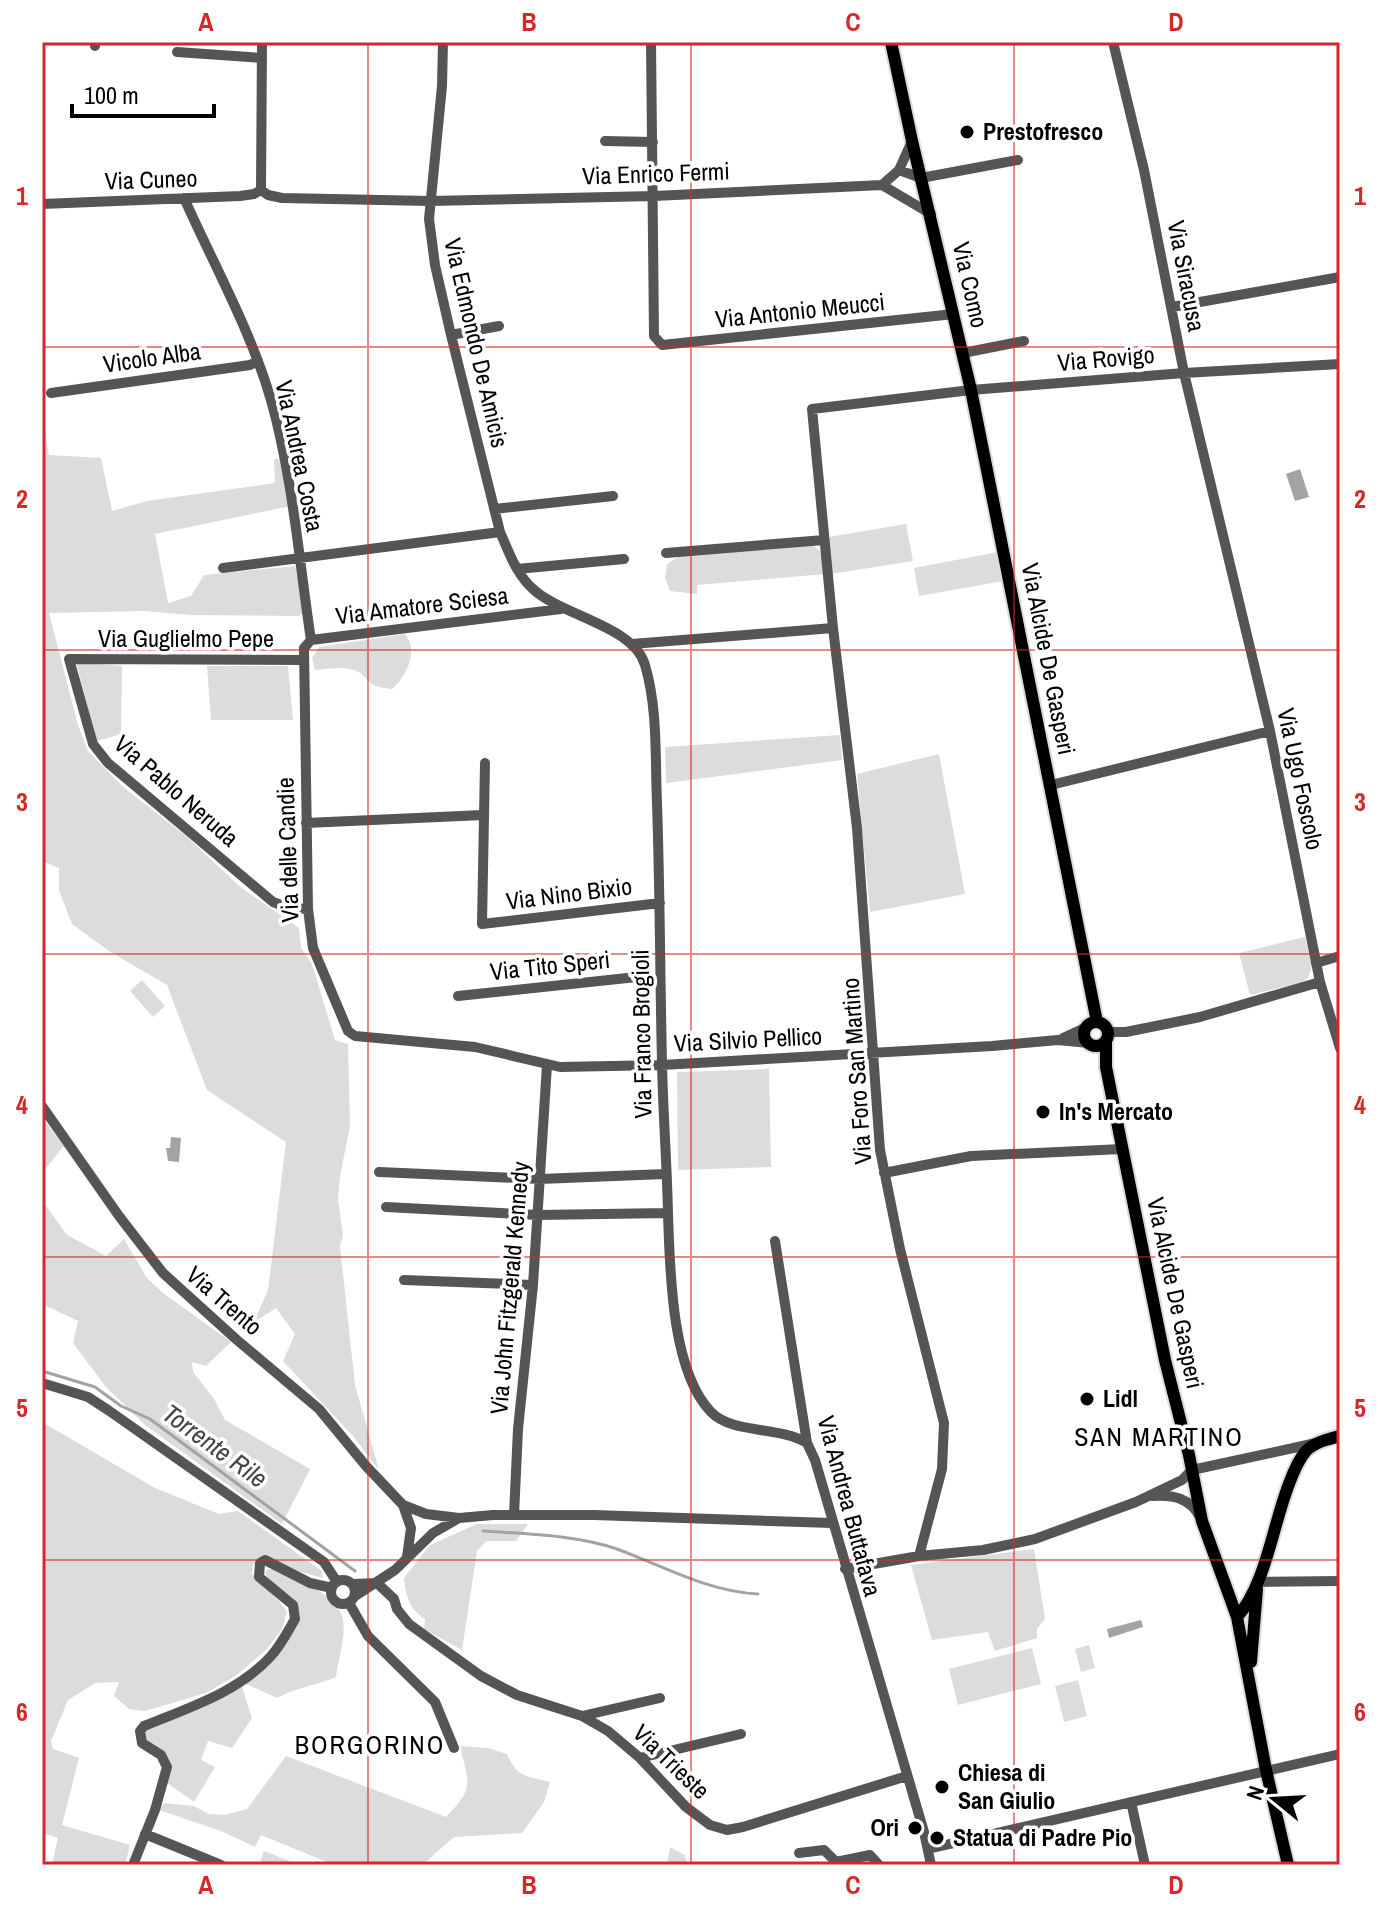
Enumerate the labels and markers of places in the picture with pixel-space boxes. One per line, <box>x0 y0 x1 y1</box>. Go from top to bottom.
place label: Prestofresco <box>983 115 1103 147</box>
marker: Prestofresco <box>958 123 976 141</box>
place label: In's Mercato <box>1059 1095 1173 1127</box>
marker: In's Mercato <box>1034 1103 1052 1121</box>
place label: Lidl <box>1103 1382 1138 1414</box>
marker: Lidl <box>1078 1390 1096 1408</box>
place label: Chiesa di San Giulio <box>958 1756 1055 1816</box>
marker: Chiesa di San Giulio <box>933 1778 951 1796</box>
place label: Ori <box>871 1811 899 1843</box>
marker: Ori <box>906 1819 924 1837</box>
place label: Statua di Padre Pio <box>953 1821 1132 1853</box>
marker: Statua di Padre Pio <box>928 1829 946 1847</box>

